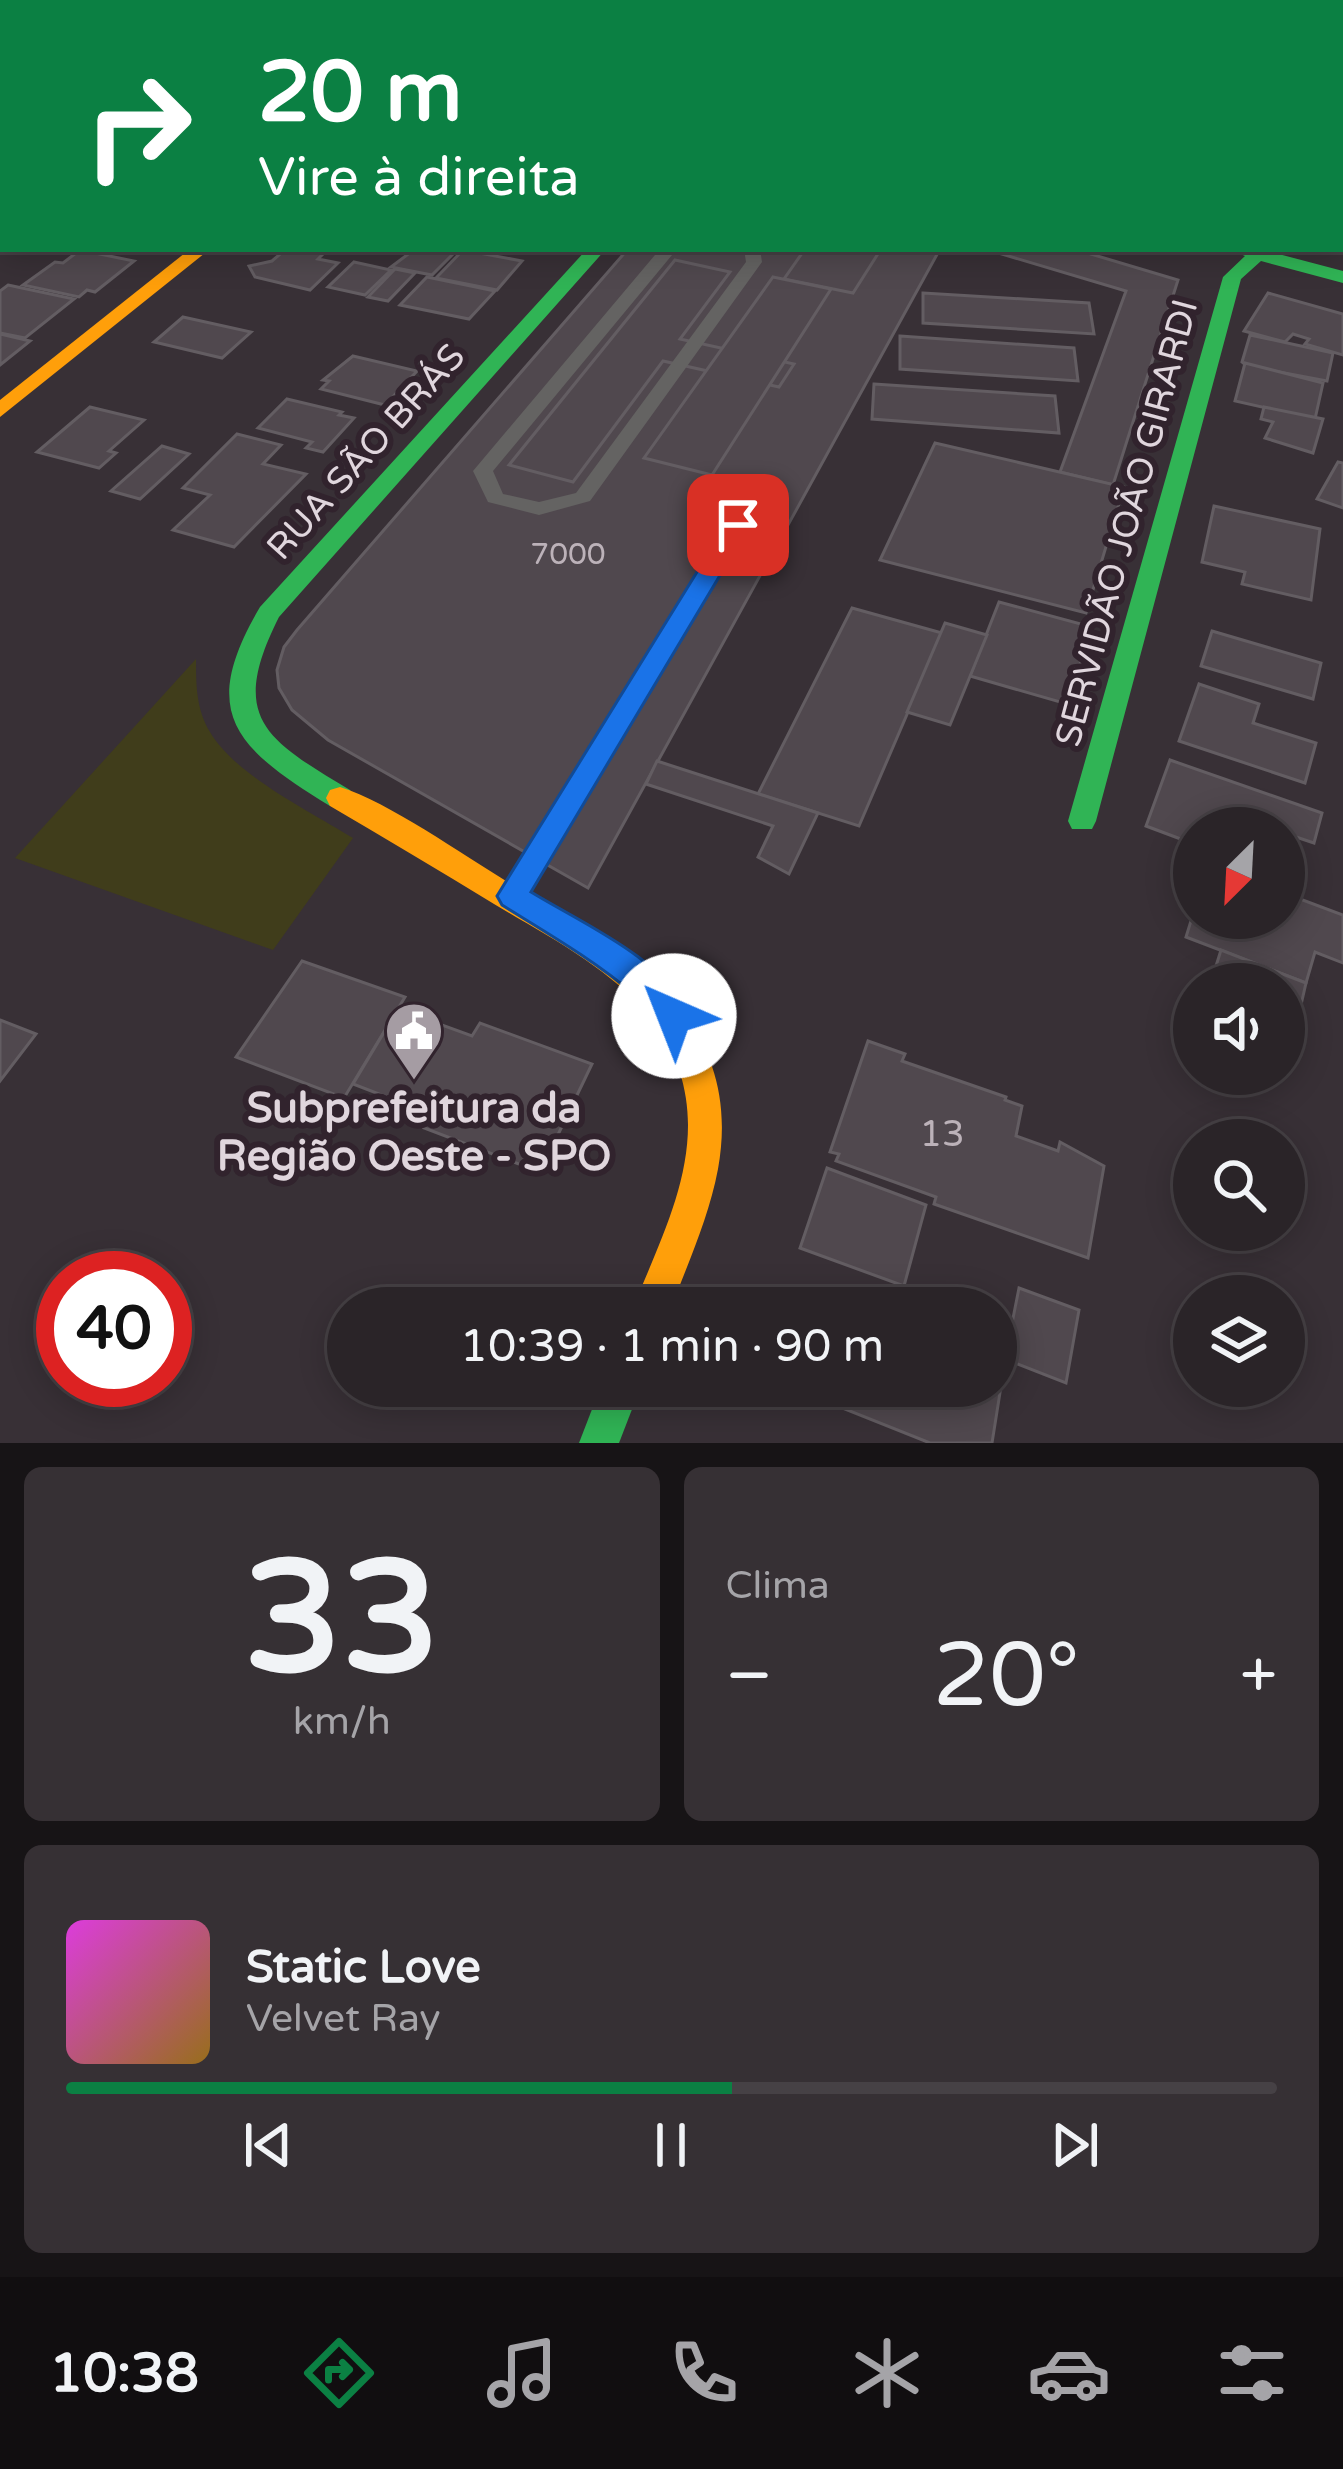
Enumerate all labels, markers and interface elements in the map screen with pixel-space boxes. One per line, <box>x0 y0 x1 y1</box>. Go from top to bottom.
text: 20 m <box>258 43 462 144</box>
icon: right <box>60 48 216 204</box>
text: Vire à direita <box>258 145 580 210</box>
street label: SERVIDÃO JOÃO GIRARDI <box>1047 295 1207 751</box>
street label: RUA SÃO BRÁS <box>258 335 474 569</box>
pin <box>687 474 789 576</box>
icon: arrive <box>705 492 771 558</box>
house number: 7000 <box>530 536 606 573</box>
north arrow <box>1173 807 1305 939</box>
map controls <box>1173 807 1305 1407</box>
position arrow <box>611 953 737 1079</box>
button: sound <box>1173 963 1305 1095</box>
public building icon: Subprefeitura da Região Oeste - SPO <box>383 1000 445 1082</box>
place label: Subprefeitura da Região Oeste - SPO <box>217 1083 611 1182</box>
house number: 13 <box>919 1113 965 1156</box>
button: search <box>1173 1119 1305 1251</box>
speed limit sign: 40 <box>36 1251 192 1407</box>
button: layers <box>1173 1275 1305 1407</box>
text: 10:39 · 1 min · 90 m <box>460 1320 884 1374</box>
text: 33 <box>244 1526 440 1714</box>
text: Clima <box>726 1562 830 1609</box>
text: 20° <box>933 1622 1080 1731</box>
text: − <box>726 1636 773 1716</box>
text: + <box>1240 1636 1277 1716</box>
text: km/h <box>293 1698 391 1745</box>
text: Static Love <box>246 1941 481 1995</box>
text: Velvet Ray <box>246 1995 441 2042</box>
icon: previous <box>235 2112 301 2178</box>
icon: pause <box>638 2112 704 2178</box>
icon: next <box>1042 2112 1108 2178</box>
icon: directions <box>297 2331 381 2415</box>
icon: music <box>480 2331 564 2415</box>
icon: phone <box>662 2331 746 2415</box>
icon: climate <box>845 2331 929 2415</box>
icon: car <box>1027 2331 1111 2415</box>
icon: filters <box>1210 2331 1294 2415</box>
text: 10:38 <box>49 2341 199 2406</box>

